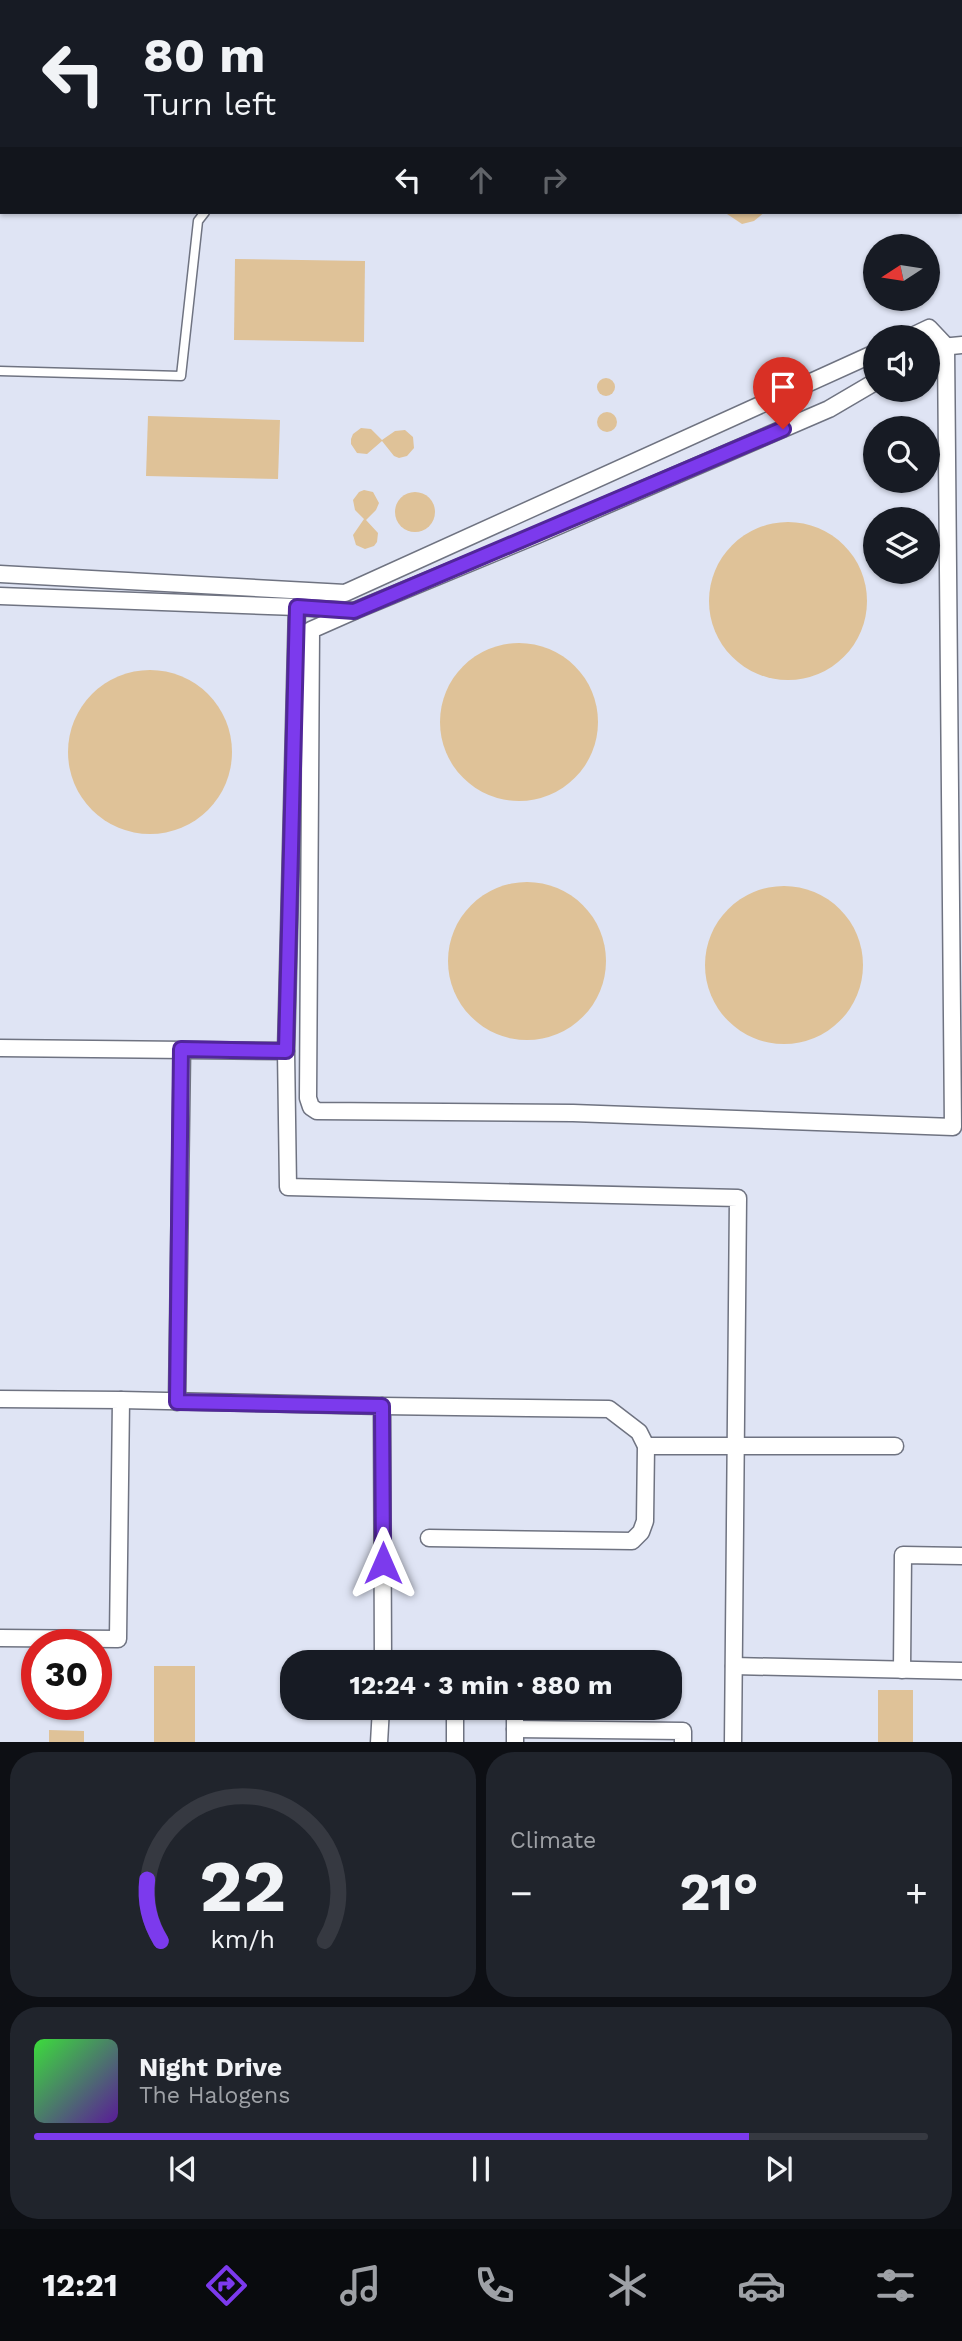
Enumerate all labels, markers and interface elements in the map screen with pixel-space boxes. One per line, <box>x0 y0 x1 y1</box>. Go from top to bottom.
text: 80 m <box>143 26 265 84</box>
icon: left <box>28 28 119 119</box>
text: Turn left <box>143 85 276 123</box>
icon: left <box>389 161 427 199</box>
icon: ahead <box>462 161 500 199</box>
icon: right <box>535 161 573 199</box>
north arrow <box>863 234 940 312</box>
map controls <box>863 234 940 584</box>
button: sound <box>863 325 940 402</box>
pin <box>753 357 813 429</box>
icon: arrive <box>764 368 802 406</box>
button: search <box>863 416 940 493</box>
button: layers <box>863 507 940 584</box>
position arrow <box>346 1526 420 1600</box>
speed limit sign: 30 <box>21 1629 112 1720</box>
text: 12:24 · 3 min · 880 m <box>350 1670 612 1700</box>
text: Climate <box>510 1827 596 1854</box>
text: 22 <box>200 1843 286 1929</box>
text: 21° <box>679 1862 759 1923</box>
text: − <box>510 1871 533 1915</box>
text: + <box>905 1871 928 1915</box>
text: km/h <box>211 1924 275 1953</box>
text: Night Drive <box>139 2052 282 2082</box>
text: The Halogens <box>139 2082 290 2109</box>
icon: previous <box>164 2150 202 2188</box>
icon: pause <box>462 2150 500 2188</box>
icon: next <box>760 2150 798 2188</box>
icon: directions <box>202 2261 251 2310</box>
icon: music <box>336 2261 385 2310</box>
icon: phone <box>470 2261 519 2310</box>
icon: climate <box>603 2261 652 2310</box>
icon: car <box>737 2261 786 2310</box>
icon: filters <box>871 2261 920 2310</box>
text: 12:21 <box>42 2266 118 2304</box>

